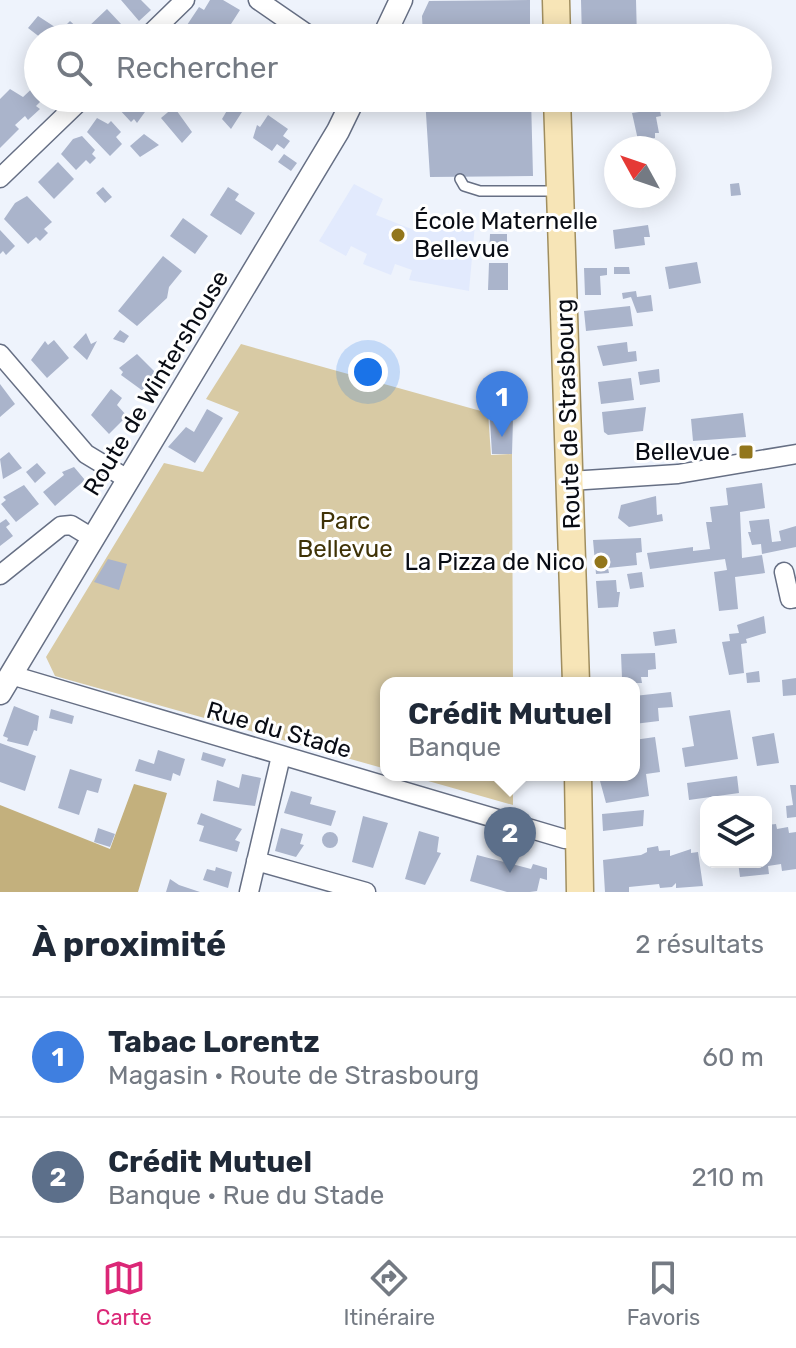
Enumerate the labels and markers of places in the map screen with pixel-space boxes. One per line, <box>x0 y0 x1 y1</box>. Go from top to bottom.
place label: École Maternelle Bellevue <box>414 207 598 263</box>
marker: École Maternelle Bellevue <box>389 226 407 244</box>
pin: 1 <box>476 371 528 437</box>
place label: Bellevue <box>635 438 730 466</box>
marker: Bellevue <box>737 443 755 461</box>
place label: La Pizza de Nico <box>404 548 585 576</box>
marker: La Pizza de Nico <box>592 553 610 571</box>
pin: 2 <box>484 807 536 873</box>

